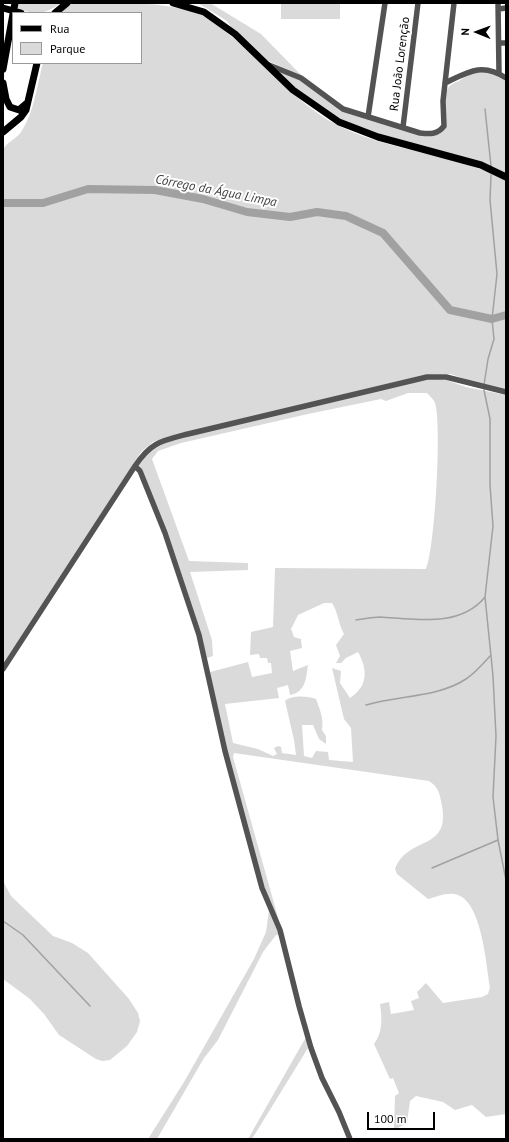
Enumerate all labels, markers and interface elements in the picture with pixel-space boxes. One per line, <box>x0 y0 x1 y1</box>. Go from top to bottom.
legend <box>12 12 142 64</box>
north arrow <box>457 12 497 52</box>
street label: Rua João Lorenção <box>387 16 413 112</box>
text: Rua <box>50 21 69 36</box>
text: N <box>458 28 472 36</box>
text: Parque <box>50 41 85 56</box>
water label: Córrego da Água Limpa <box>154 172 278 210</box>
scale bar <box>369 1104 437 1130</box>
text: 100 m <box>374 1111 407 1126</box>

